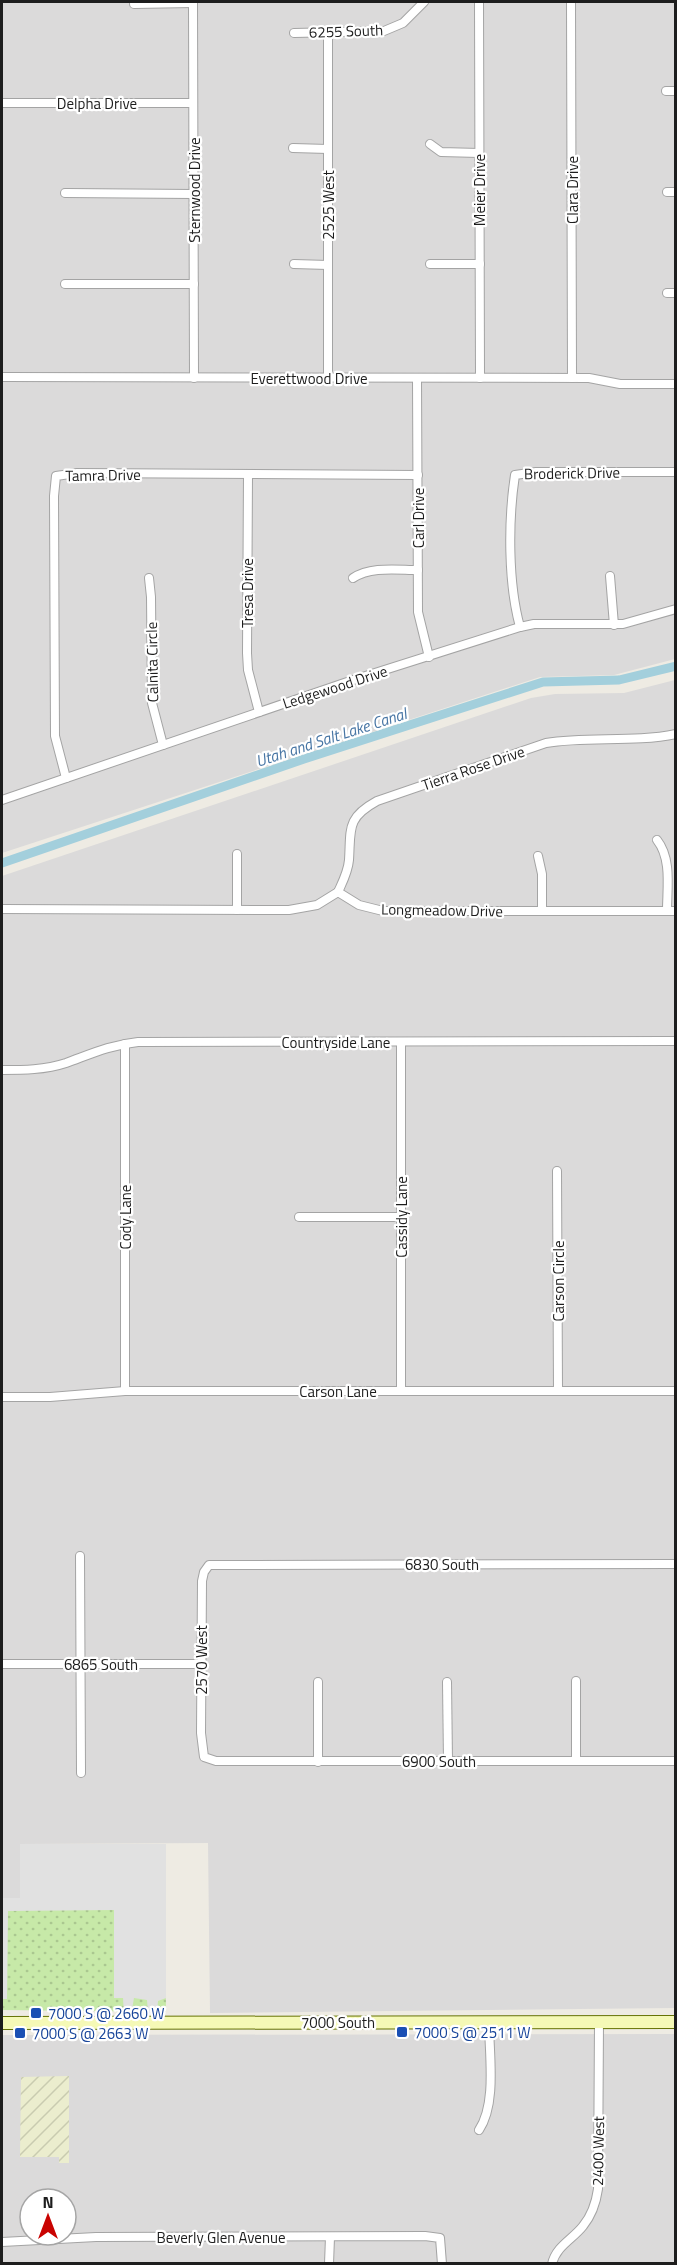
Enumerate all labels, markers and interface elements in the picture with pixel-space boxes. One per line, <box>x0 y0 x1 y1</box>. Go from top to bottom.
street label: 6255 South <box>308 18 384 44</box>
street label: Delpha Drive <box>57 92 137 115</box>
street label: Sternwood Drive <box>183 137 206 243</box>
street label: Meier Drive <box>468 154 491 226</box>
street label: Clara Drive <box>561 156 584 224</box>
street label: 2525 West <box>317 169 340 240</box>
street label: Everettwood Drive <box>250 367 368 390</box>
street label: Broderick Drive <box>524 461 620 485</box>
street label: Tamra Drive <box>65 463 141 487</box>
street label: Carl Drive <box>407 488 430 548</box>
street label: Tresa Drive <box>236 558 259 628</box>
street label: Calnita Circle <box>140 621 164 703</box>
street label: Ledgewood Drive <box>280 659 390 715</box>
water label: Utah and Salt Lake Canal <box>252 701 411 773</box>
street label: Tierra Rose Drive <box>418 740 528 796</box>
street label: Longmeadow Drive <box>381 897 503 923</box>
street label: Countryside Lane <box>282 1031 390 1054</box>
street label: Cassidy Lane <box>390 1176 413 1258</box>
street label: Cody Lane <box>114 1185 137 1249</box>
street label: Carson Circle <box>547 1240 570 1322</box>
street label: Carson Lane <box>299 1380 377 1403</box>
street label: 6830 South <box>405 1553 479 1576</box>
street label: 2570 West <box>190 1624 213 1695</box>
street label: 6865 South <box>64 1653 138 1676</box>
street label: 6900 South <box>402 1750 476 1773</box>
place label: 7000 S @ 2660 W <box>48 2002 164 2025</box>
marker: 7000 S @ 2660 W <box>29 2006 43 2020</box>
street label: 7000 South <box>301 2011 375 2034</box>
place label: 7000 S @ 2511 W <box>414 2021 530 2044</box>
place label: 7000 S @ 2663 W <box>32 2022 148 2045</box>
marker: 7000 S @ 2511 W <box>395 2025 409 2039</box>
marker: 7000 S @ 2663 W <box>13 2026 27 2040</box>
street label: 2400 West <box>586 2115 610 2186</box>
north arrow <box>18 2187 78 2247</box>
text: N <box>42 2190 54 2214</box>
street label: Beverly Glen Avenue <box>156 2226 286 2249</box>

